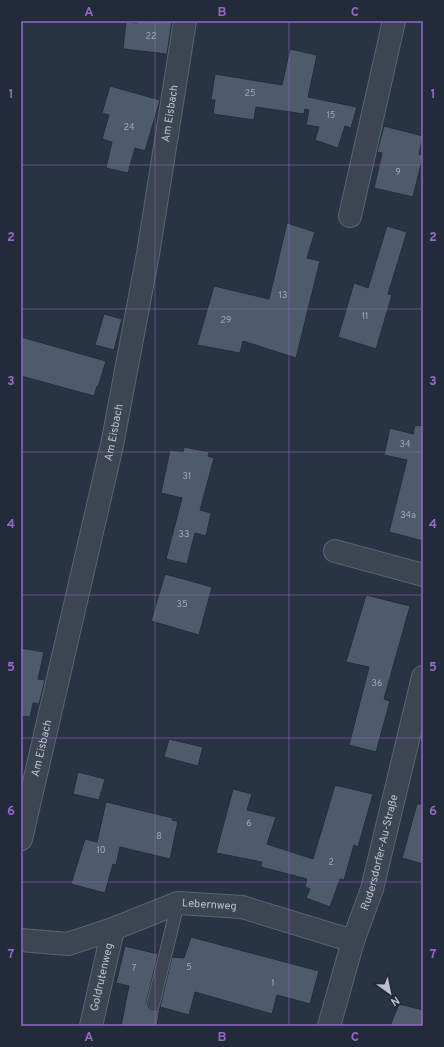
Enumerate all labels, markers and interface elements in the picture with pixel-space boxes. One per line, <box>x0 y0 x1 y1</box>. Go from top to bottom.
text: A <box>84 5 94 21</box>
text: B <box>218 5 227 21</box>
text: C <box>351 5 359 21</box>
house number: 22 <box>145 31 157 42</box>
street label: Am Eisbach <box>159 84 182 143</box>
text: 1 <box>8 87 14 103</box>
text: 1 <box>430 87 436 103</box>
house number: 25 <box>244 88 256 99</box>
house number: 15 <box>327 110 335 121</box>
house number: 24 <box>123 122 135 133</box>
house number: 9 <box>395 167 401 178</box>
text: 2 <box>7 230 15 246</box>
text: 2 <box>429 230 437 246</box>
house number: 13 <box>279 290 287 301</box>
house number: 11 <box>362 311 368 322</box>
house number: 29 <box>221 315 231 326</box>
text: 3 <box>7 374 15 390</box>
text: 3 <box>429 374 437 390</box>
street label: Am Eisbach <box>101 403 127 463</box>
house number: 34 <box>399 439 411 450</box>
house number: 31 <box>183 471 191 482</box>
house number: 34a <box>400 510 416 521</box>
text: 4 <box>7 517 15 533</box>
text: 4 <box>429 517 437 533</box>
house number: 33 <box>179 529 189 540</box>
house number: 35 <box>176 599 188 610</box>
text: 5 <box>7 660 15 676</box>
text: 5 <box>429 660 437 676</box>
house number: 36 <box>372 678 382 689</box>
street label: Am Eisbach <box>29 719 55 778</box>
street label: Rudersdorfer-Au-Straße <box>358 793 401 912</box>
text: 6 <box>7 804 15 820</box>
text: 6 <box>429 804 437 820</box>
house number: 6 <box>246 818 252 829</box>
house number: 8 <box>156 831 162 842</box>
house number: 10 <box>96 845 106 856</box>
house number: 2 <box>328 857 334 868</box>
street label: Lebernweg <box>181 896 237 914</box>
street label: Goldrutenweg <box>88 942 117 1013</box>
text: 7 <box>8 947 15 963</box>
text: 7 <box>430 947 437 963</box>
house number: 5 <box>186 962 192 973</box>
house number: 7 <box>132 963 137 974</box>
north arrow <box>370 973 410 1013</box>
house number: 1 <box>271 978 275 989</box>
text: N <box>388 993 402 1009</box>
text: A <box>84 1030 94 1046</box>
text: B <box>218 1030 227 1046</box>
text: C <box>351 1030 359 1046</box>

